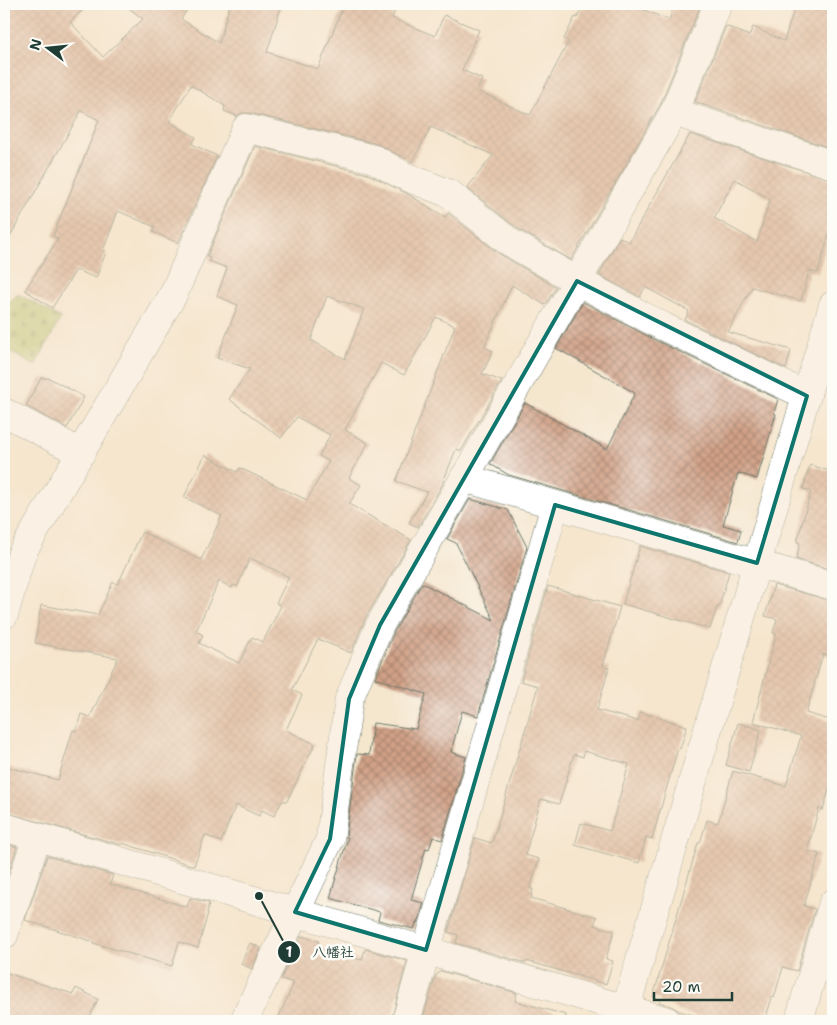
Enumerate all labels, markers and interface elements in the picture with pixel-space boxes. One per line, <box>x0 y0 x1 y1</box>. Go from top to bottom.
north arrow <box>22 22 72 72</box>
text: N <box>25 37 46 52</box>
callout: 八幡社 <box>277 937 364 966</box>
text: 1 <box>286 942 293 962</box>
text: 八幡社 <box>312 943 354 961</box>
scale bar <box>654 970 732 1002</box>
text: 20 m <box>662 977 701 997</box>

